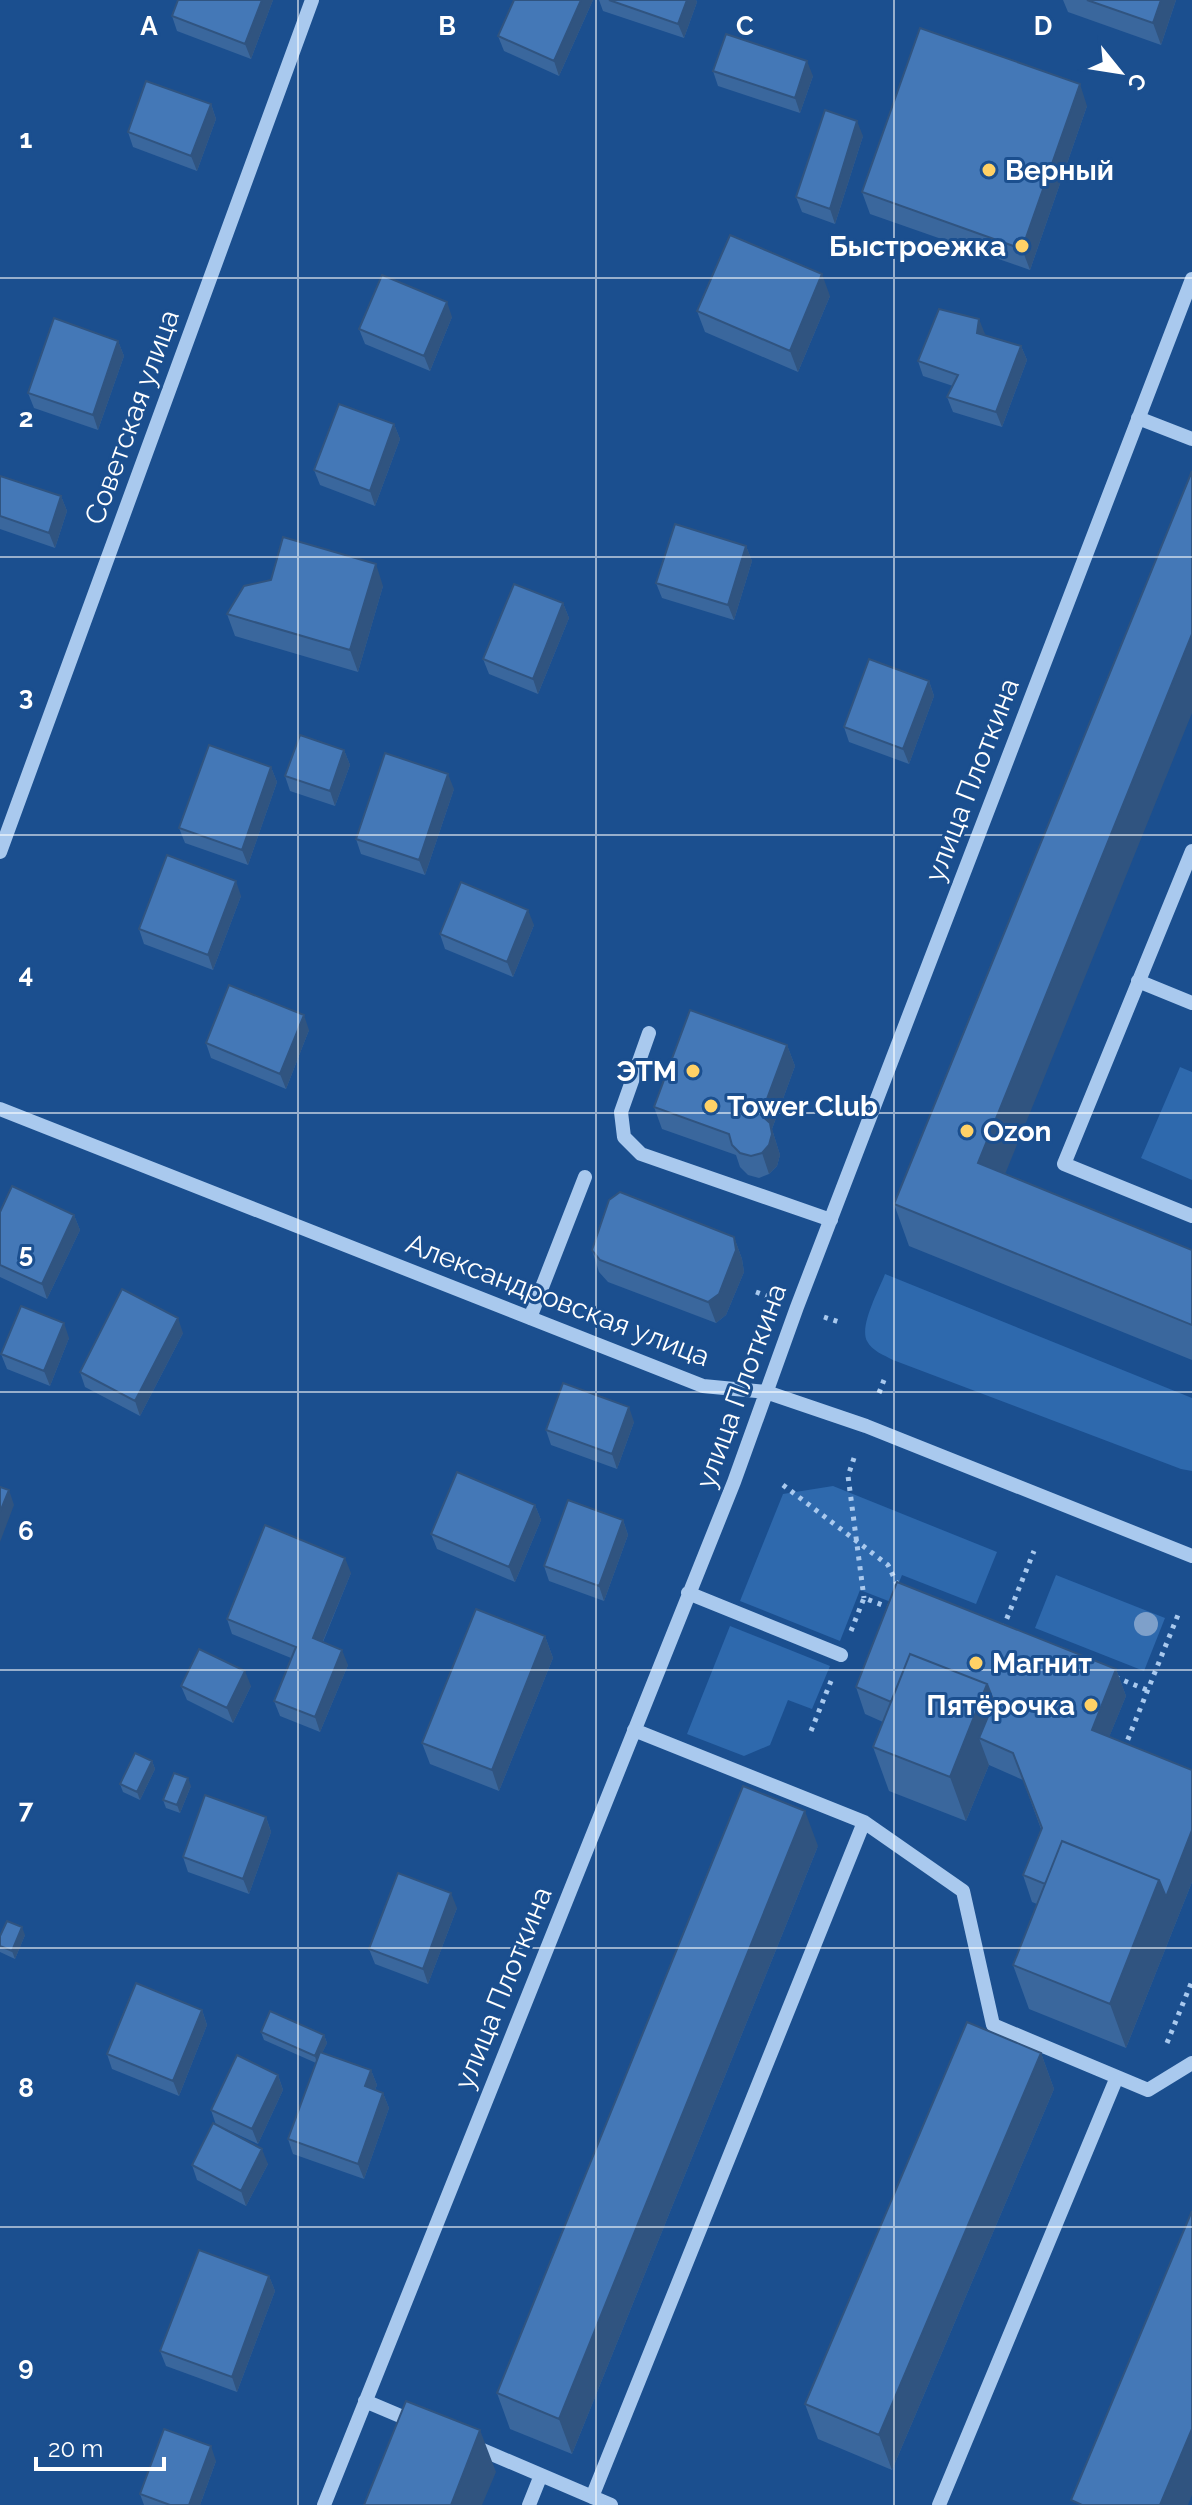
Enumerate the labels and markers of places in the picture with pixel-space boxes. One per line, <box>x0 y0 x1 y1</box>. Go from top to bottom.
place label: Верный <box>1005 154 1114 187</box>
marker: Верный <box>980 161 998 179</box>
place label: Быстроежка <box>829 230 1006 263</box>
marker: Быстроежка <box>1013 237 1031 255</box>
place label: ЭТМ <box>616 1055 677 1088</box>
marker: ЭТМ <box>684 1062 702 1080</box>
place label: Tower Club <box>727 1090 878 1123</box>
marker: Tower Club <box>702 1097 720 1115</box>
place label: Ozon <box>983 1115 1052 1148</box>
marker: Ozon <box>958 1122 976 1140</box>
place label: Магнит <box>992 1647 1092 1680</box>
marker: Магнит <box>967 1654 985 1672</box>
place label: Пятёрочка <box>926 1689 1075 1722</box>
marker: Пятёрочка <box>1082 1696 1100 1714</box>

